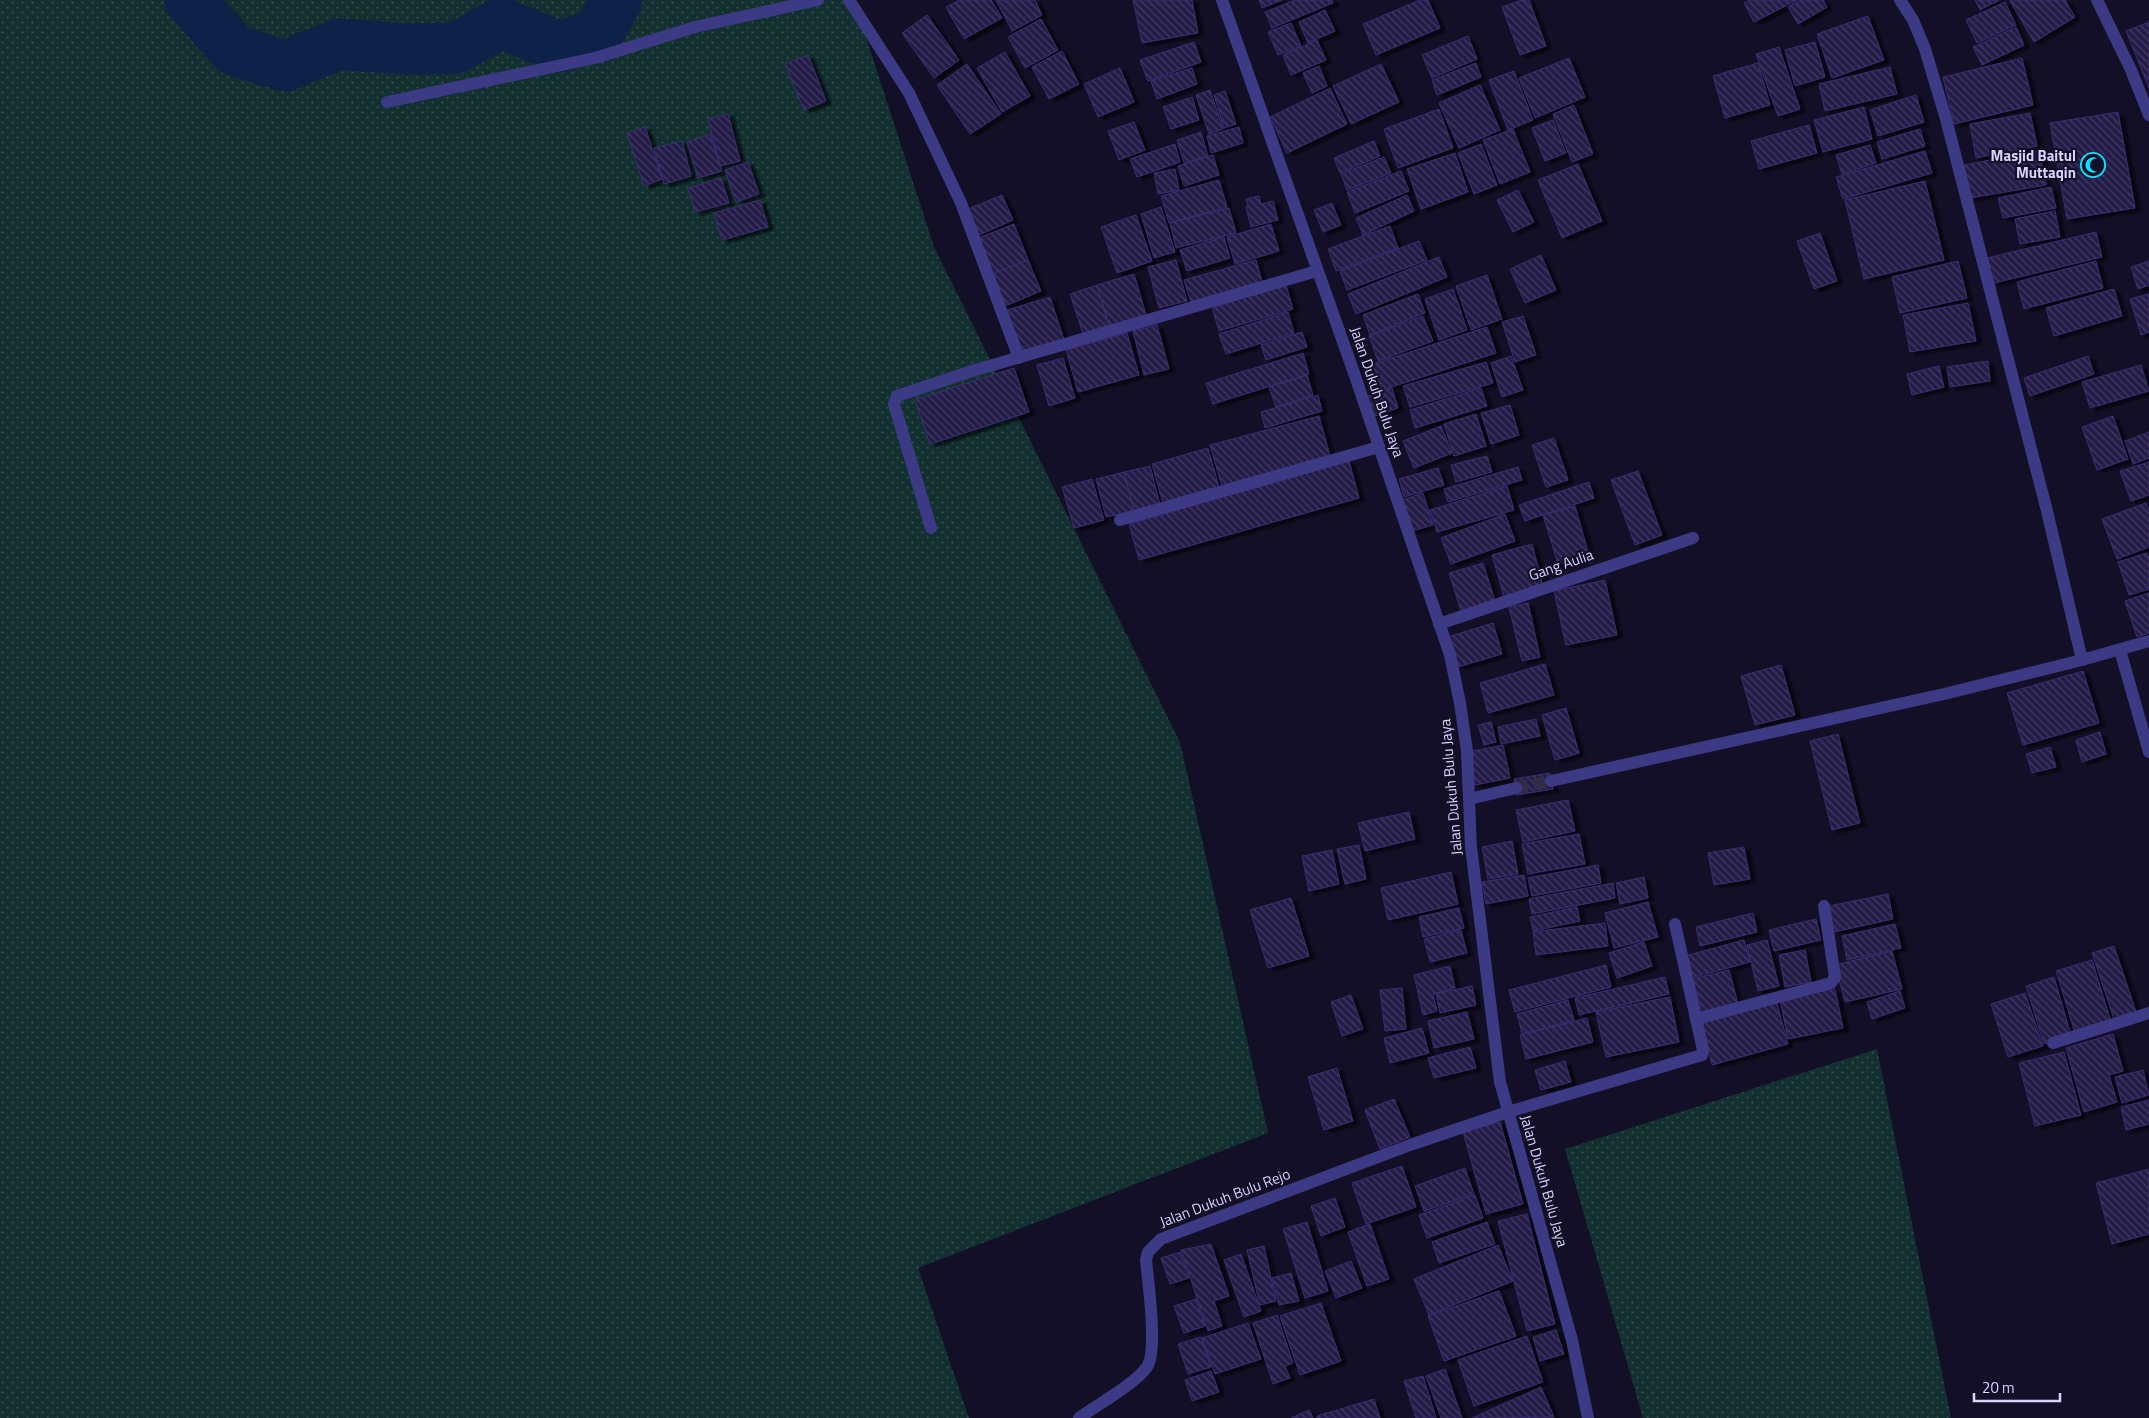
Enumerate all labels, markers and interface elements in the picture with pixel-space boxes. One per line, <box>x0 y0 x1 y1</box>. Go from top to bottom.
place label: Masjid Baitul Muttaqin <box>1991 144 2076 184</box>
mosque icon: Masjid Baitul Muttaqin <box>2080 152 2106 178</box>
street label: Jalan Dukuh Bulu Jaya <box>1344 323 1411 461</box>
street label: Gang Aulia <box>1525 543 1597 586</box>
street label: Jalan Dukuh Bulu Jaya <box>1433 717 1468 856</box>
street label: Jalan Dukuh Bulu Jaya <box>1515 1112 1575 1250</box>
street label: Jalan Dukuh Bulu Rejo <box>1156 1162 1294 1233</box>
scale bar <box>1974 1370 2060 1402</box>
text: 20 m <box>1982 1376 2015 1399</box>

